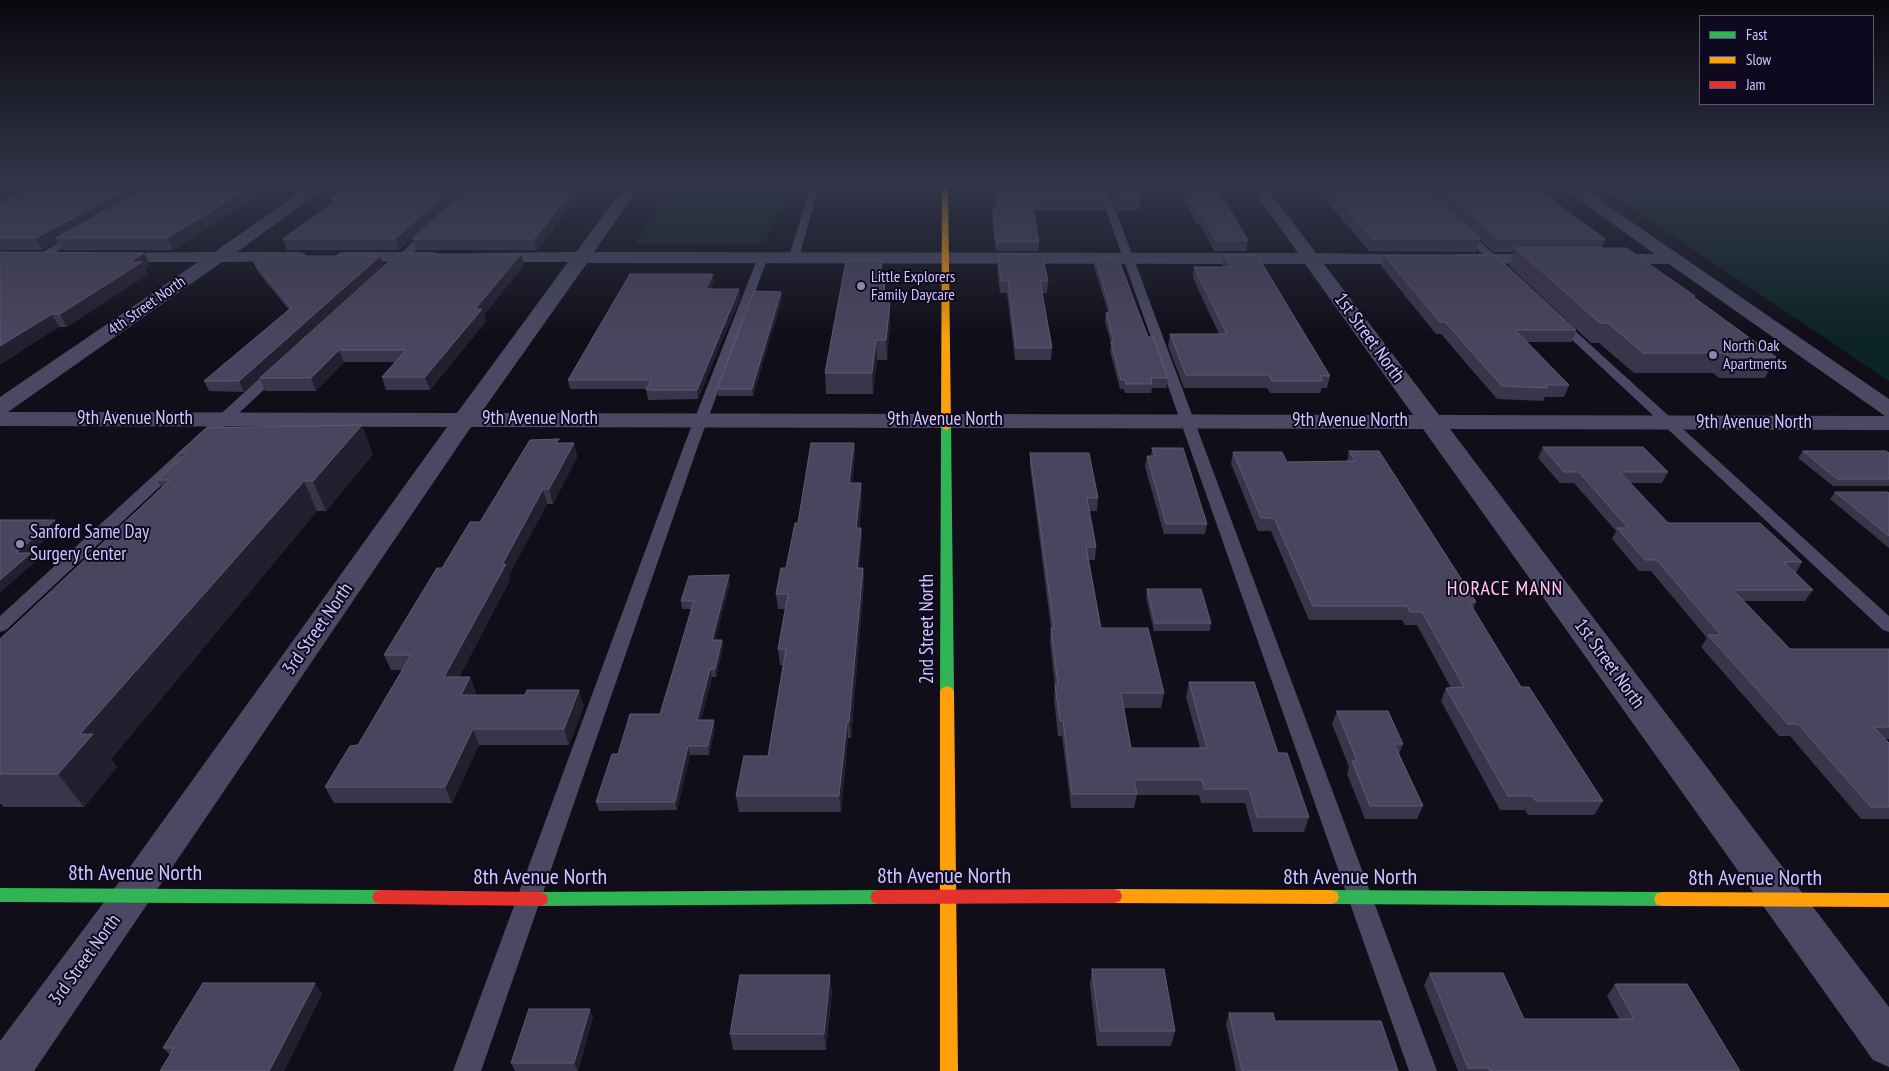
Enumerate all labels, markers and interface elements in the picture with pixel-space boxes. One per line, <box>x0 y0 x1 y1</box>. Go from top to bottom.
legend <box>1699 15 1874 105</box>
text: Fast <box>1746 25 1767 44</box>
text: Slow <box>1746 50 1771 69</box>
text: Jam <box>1746 75 1765 94</box>
place label: Little Explorers Family Daycare <box>871 267 955 305</box>
street label: 4th Street North <box>105 272 189 340</box>
marker: Little Explorers Family Daycare <box>855 280 867 292</box>
street label: 1st Street North <box>1329 289 1409 387</box>
place label: North Oak Apartments <box>1723 336 1787 374</box>
marker: North Oak Apartments <box>1707 349 1719 361</box>
street label: 9th Avenue North <box>77 408 193 430</box>
street label: 9th Avenue North <box>482 408 598 430</box>
street label: 9th Avenue North <box>887 409 1003 431</box>
street label: 9th Avenue North <box>1292 410 1408 432</box>
street label: 9th Avenue North <box>1696 412 1812 434</box>
place label: Sanford Same Day Surgery Center <box>30 522 149 566</box>
marker: Sanford Same Day Surgery Center <box>14 538 26 550</box>
street label: 2nd Street North <box>917 574 939 684</box>
district label: HORACE MANN <box>1445 577 1565 601</box>
street label: 3rd Street North <box>278 579 358 679</box>
street label: 1st Street North <box>1569 615 1649 713</box>
street label: 8th Avenue North <box>68 861 202 887</box>
street label: 8th Avenue North <box>877 864 1011 890</box>
street label: 8th Avenue North <box>473 865 607 891</box>
street label: 8th Avenue North <box>1283 865 1417 891</box>
street label: 8th Avenue North <box>1688 866 1822 892</box>
street label: 3rd Street North <box>44 910 126 1010</box>

